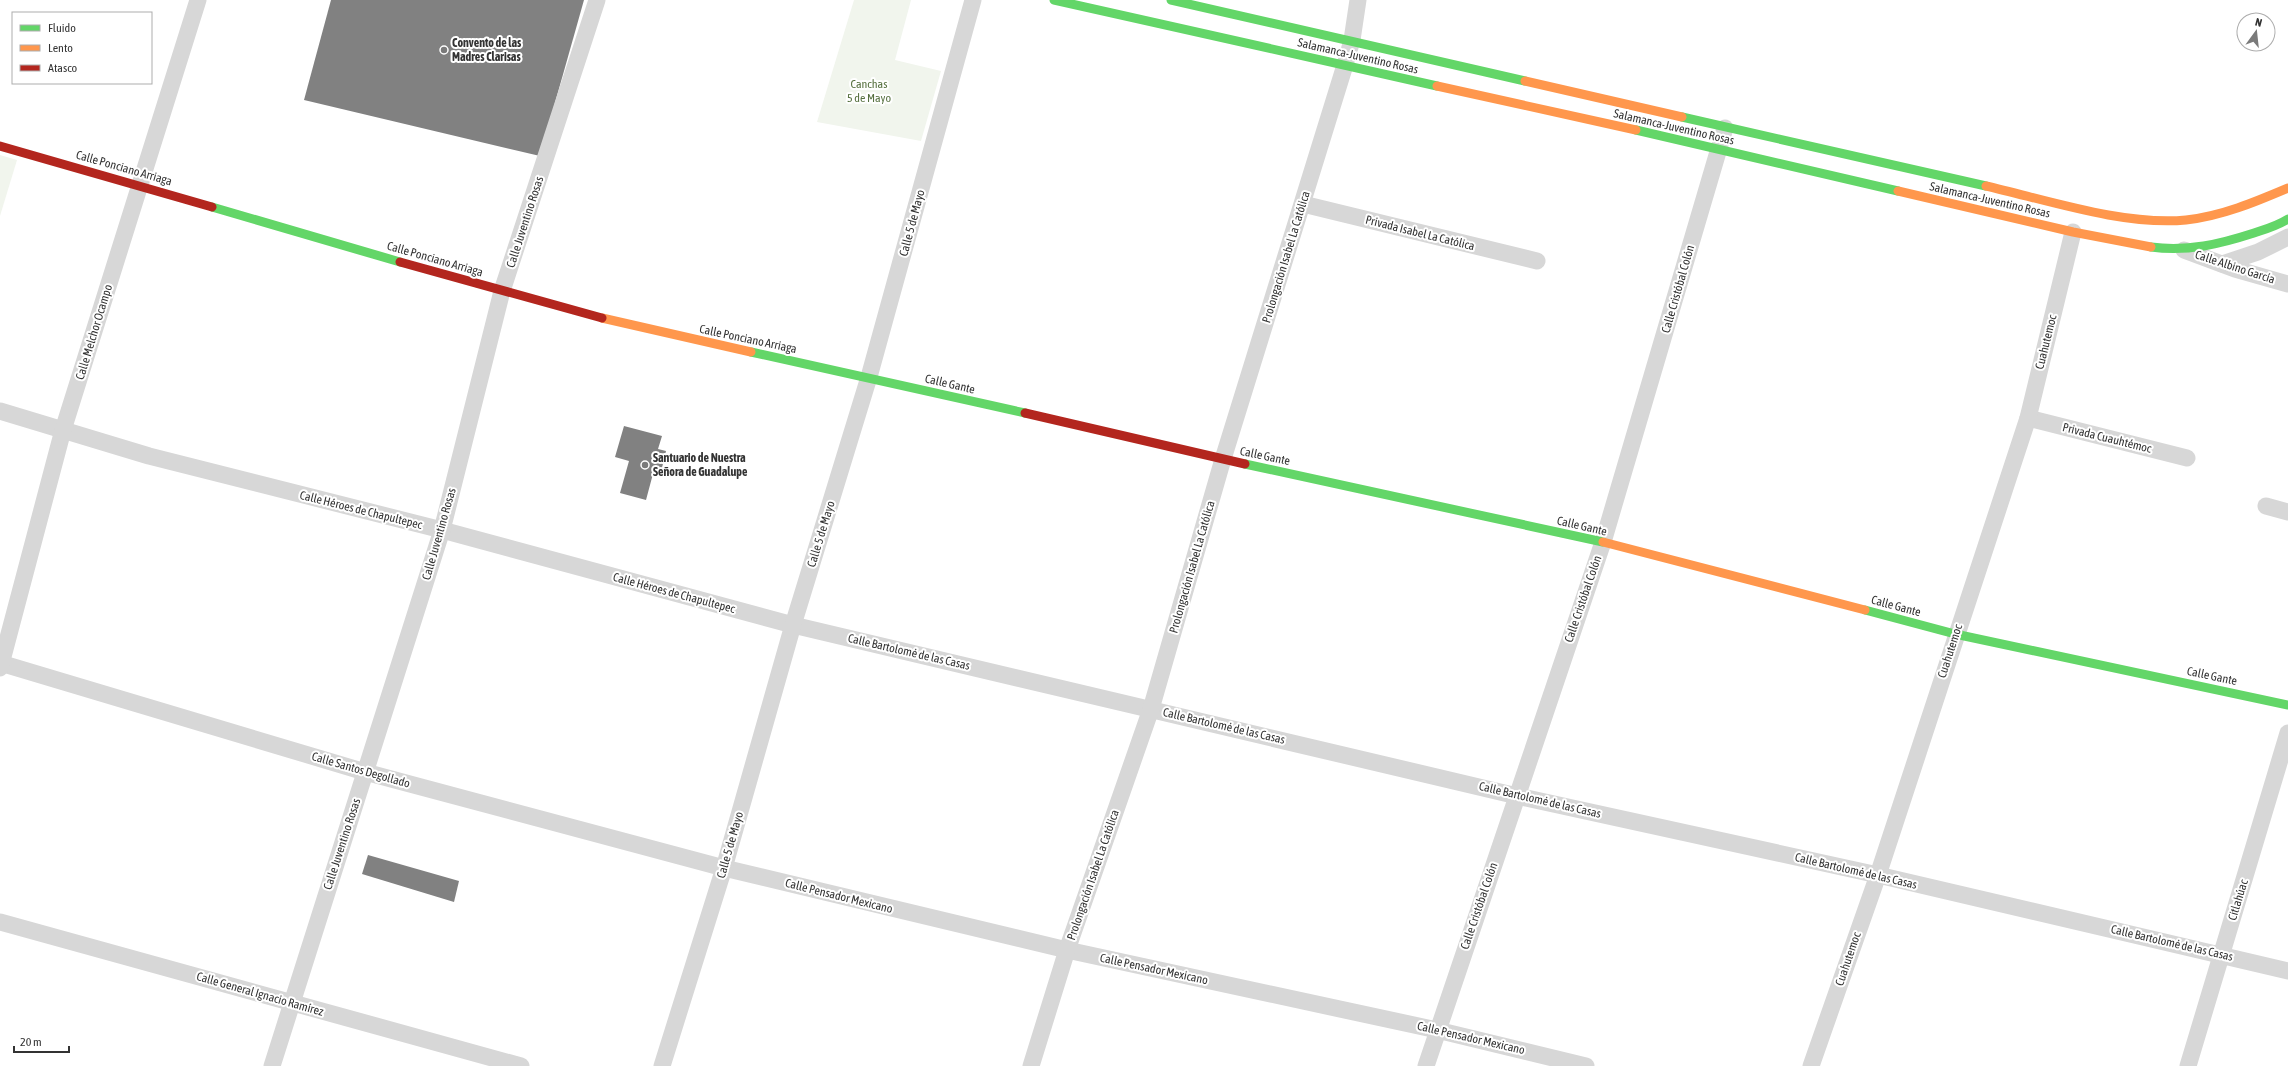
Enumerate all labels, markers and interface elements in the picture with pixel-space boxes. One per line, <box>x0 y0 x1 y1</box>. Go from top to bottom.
legend <box>12 12 152 84</box>
north arrow <box>2236 12 2276 52</box>
text: N <box>2254 16 2263 29</box>
text: Fluido <box>48 21 76 35</box>
street label: Salamanca-Juventino Rosas <box>1296 35 1420 77</box>
place label: Convento de las Madres Clarisas <box>452 36 522 64</box>
text: Lento <box>48 41 73 55</box>
marker: Convento de las Madres Clarisas <box>439 45 449 55</box>
text: Atasco <box>48 61 78 75</box>
park label: Canchas 5 de Mayo <box>847 77 891 105</box>
street label: Salamanca-Juventino Rosas <box>1612 106 1736 148</box>
street label: Calle Ponciano Arriaga <box>74 148 174 188</box>
street label: Calle Juventino Rosas <box>504 175 546 269</box>
street label: Salamanca-Juventino Rosas <box>1928 179 2052 221</box>
street label: Calle 5 de Mayo <box>896 188 928 258</box>
street label: Prolongación Isabel La Católica <box>1259 189 1313 325</box>
street label: Privada Isabel La Católica <box>1364 213 1476 253</box>
street label: Calle Ponciano Arriaga <box>385 239 485 279</box>
street label: Calle Cristóbal Colón <box>1659 243 1697 335</box>
street label: Calle Albino García <box>2193 247 2277 287</box>
street label: Calle Melchor Ocampo <box>73 282 115 381</box>
street label: Cuahutemoc <box>2032 313 2060 371</box>
street label: Calle Ponciano Arriaga <box>698 322 798 356</box>
street label: Calle Gante <box>924 371 976 397</box>
street label: Privada Cuauhtémoc <box>2061 420 2154 456</box>
street label: Calle Gante <box>1239 444 1291 468</box>
place label: Santuario de Nuestra Señora de Guadalupe <box>653 451 748 479</box>
marker: Santuario de Nuestra Señora de Guadalupe <box>640 460 650 470</box>
street label: Calle Juventino Rosas <box>419 486 459 582</box>
street label: Calle Héroes de Chapultepec <box>298 488 424 532</box>
street label: Calle 5 de Mayo <box>804 499 838 569</box>
street label: Prolongación Isabel La Católica <box>1166 499 1218 635</box>
street label: Calle Gante <box>1556 513 1608 539</box>
street label: Calle Cristóbal Colón <box>1562 554 1604 644</box>
street label: Calle Héroes de Chapultepec <box>611 570 737 616</box>
street label: Calle Gante <box>1870 593 1922 619</box>
street label: Cuahutemoc <box>1935 622 1965 680</box>
street label: Calle Bartolomé de las Casas <box>847 631 971 673</box>
street label: Calle Gante <box>2186 664 2238 688</box>
street label: Calle Bartolomé de las Casas <box>1162 705 1286 747</box>
street label: Calle Santos Degollado <box>310 749 412 791</box>
street label: Calle Bartolomé de las Casas <box>1478 779 1602 821</box>
street label: Calle Juventino Rosas <box>321 797 363 891</box>
street label: Prolongación Isabel La Católica <box>1064 808 1122 942</box>
street label: Calle 5 de Mayo <box>714 810 746 880</box>
street label: Calle Bartolomé de las Casas <box>1794 850 1918 892</box>
street label: Calle Cristóbal Colón <box>1458 861 1500 951</box>
street label: Calle Pensador Mexicano <box>784 876 894 916</box>
street label: Citlahúac <box>2225 877 2251 922</box>
street label: Calle Bartolomé de las Casas <box>2110 922 2234 964</box>
street label: Cuahutemoc <box>1832 930 1864 988</box>
street label: Calle Pensador Mexicano <box>1099 951 1210 987</box>
street label: Calle General Ignacio Ramírez <box>195 969 326 1019</box>
street label: Calle Pensador Mexicano <box>1416 1019 1527 1057</box>
scale bar <box>14 1028 69 1054</box>
text: 20 m <box>20 1035 42 1049</box>

